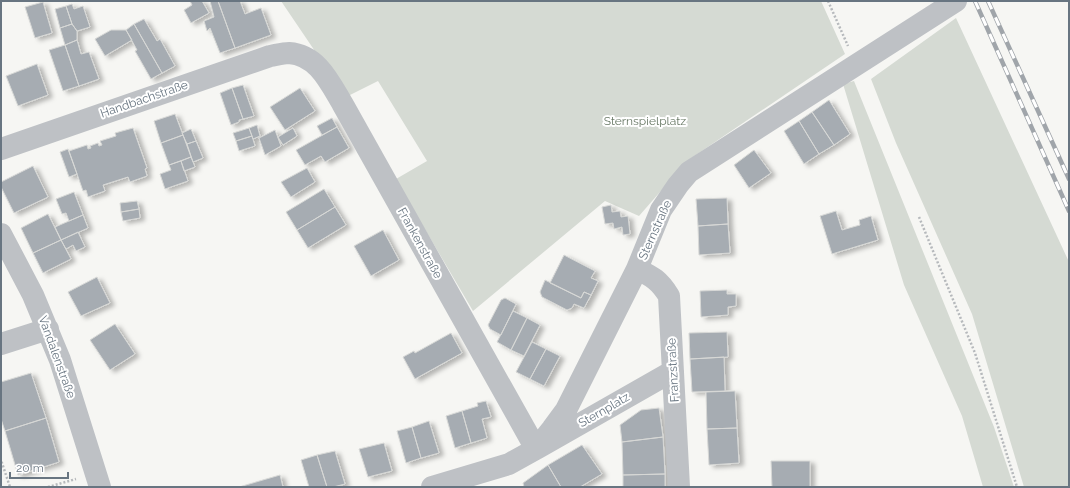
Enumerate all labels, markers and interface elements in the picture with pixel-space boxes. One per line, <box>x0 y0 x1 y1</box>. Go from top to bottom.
street label: Handbachstraße <box>98 77 190 121</box>
park label: Sternspielplatz <box>604 114 686 128</box>
street label: Sternstraße <box>636 198 674 262</box>
street label: Frankenstraße <box>395 205 445 281</box>
street label: Vandalenstraße <box>36 314 78 400</box>
street label: Franzstraße <box>664 337 682 403</box>
street label: Sternplatz <box>576 390 632 430</box>
scale bar <box>10 454 68 480</box>
text: 20 m <box>16 461 44 475</box>

